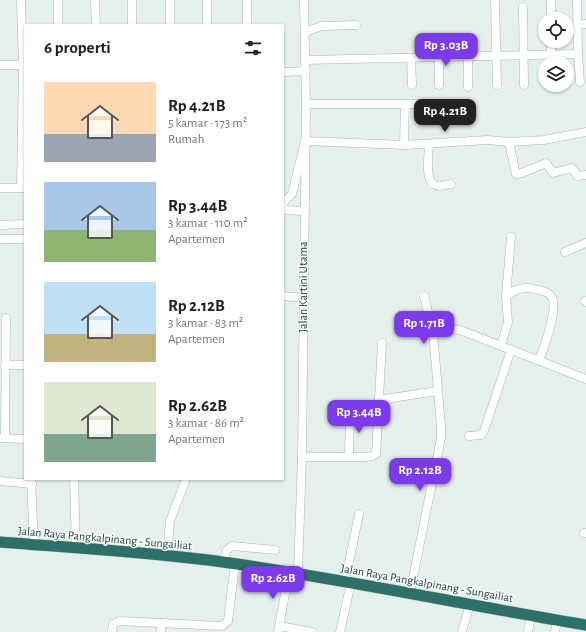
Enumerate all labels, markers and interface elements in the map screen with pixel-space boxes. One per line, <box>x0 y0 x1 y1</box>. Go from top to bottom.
map controls <box>538 12 574 92</box>
button: locate <box>538 12 574 48</box>
pin: Rp 3.03B <box>405 33 487 67</box>
icon: filters <box>242 37 264 59</box>
text: 6 properti <box>44 39 111 56</box>
text: Rp 3.03B <box>424 39 468 52</box>
button: layers <box>538 56 574 92</box>
text: Rp 4.21B <box>168 97 225 114</box>
icon: home <box>76 98 124 146</box>
pin: Rp 4.21B <box>404 99 486 133</box>
text: Rp 4.21B <box>423 105 467 118</box>
text: 5 kamar · 173 m² <box>168 117 247 130</box>
text: Rumah <box>168 133 205 146</box>
text: Rp 3.44B <box>168 197 227 214</box>
icon: home <box>76 198 124 246</box>
text: 3 kamar · 110 m² <box>168 217 248 230</box>
text: Apartemen <box>168 233 225 246</box>
street label: Jalan Kartini Utama <box>297 241 309 333</box>
text: Rp 2.12B <box>168 297 225 314</box>
icon: home <box>76 298 124 346</box>
pin: Rp 1.71B <box>383 311 465 345</box>
text: 3 kamar · 83 m² <box>168 317 243 330</box>
text: Rp 1.71B <box>403 317 445 330</box>
text: Apartemen <box>168 333 225 346</box>
text: Rp 2.62B <box>168 397 227 414</box>
icon: home <box>76 398 124 446</box>
pin: Rp 3.44B <box>318 400 400 434</box>
text: Rp 3.44B <box>336 406 382 419</box>
text: 3 kamar · 86 m² <box>168 417 244 430</box>
text: Apartemen <box>168 433 225 446</box>
pin: Rp 2.12B <box>379 458 461 492</box>
text: Rp 2.12B <box>398 464 442 477</box>
street label: Jalan Raya Pangkalpinang - Sungailiat <box>17 524 193 553</box>
street label: Jalan Raya Pangkalpinang - Sungailiat <box>340 562 514 605</box>
pin: Rp 2.62B <box>232 566 314 600</box>
text: Rp 2.62B <box>250 572 296 585</box>

